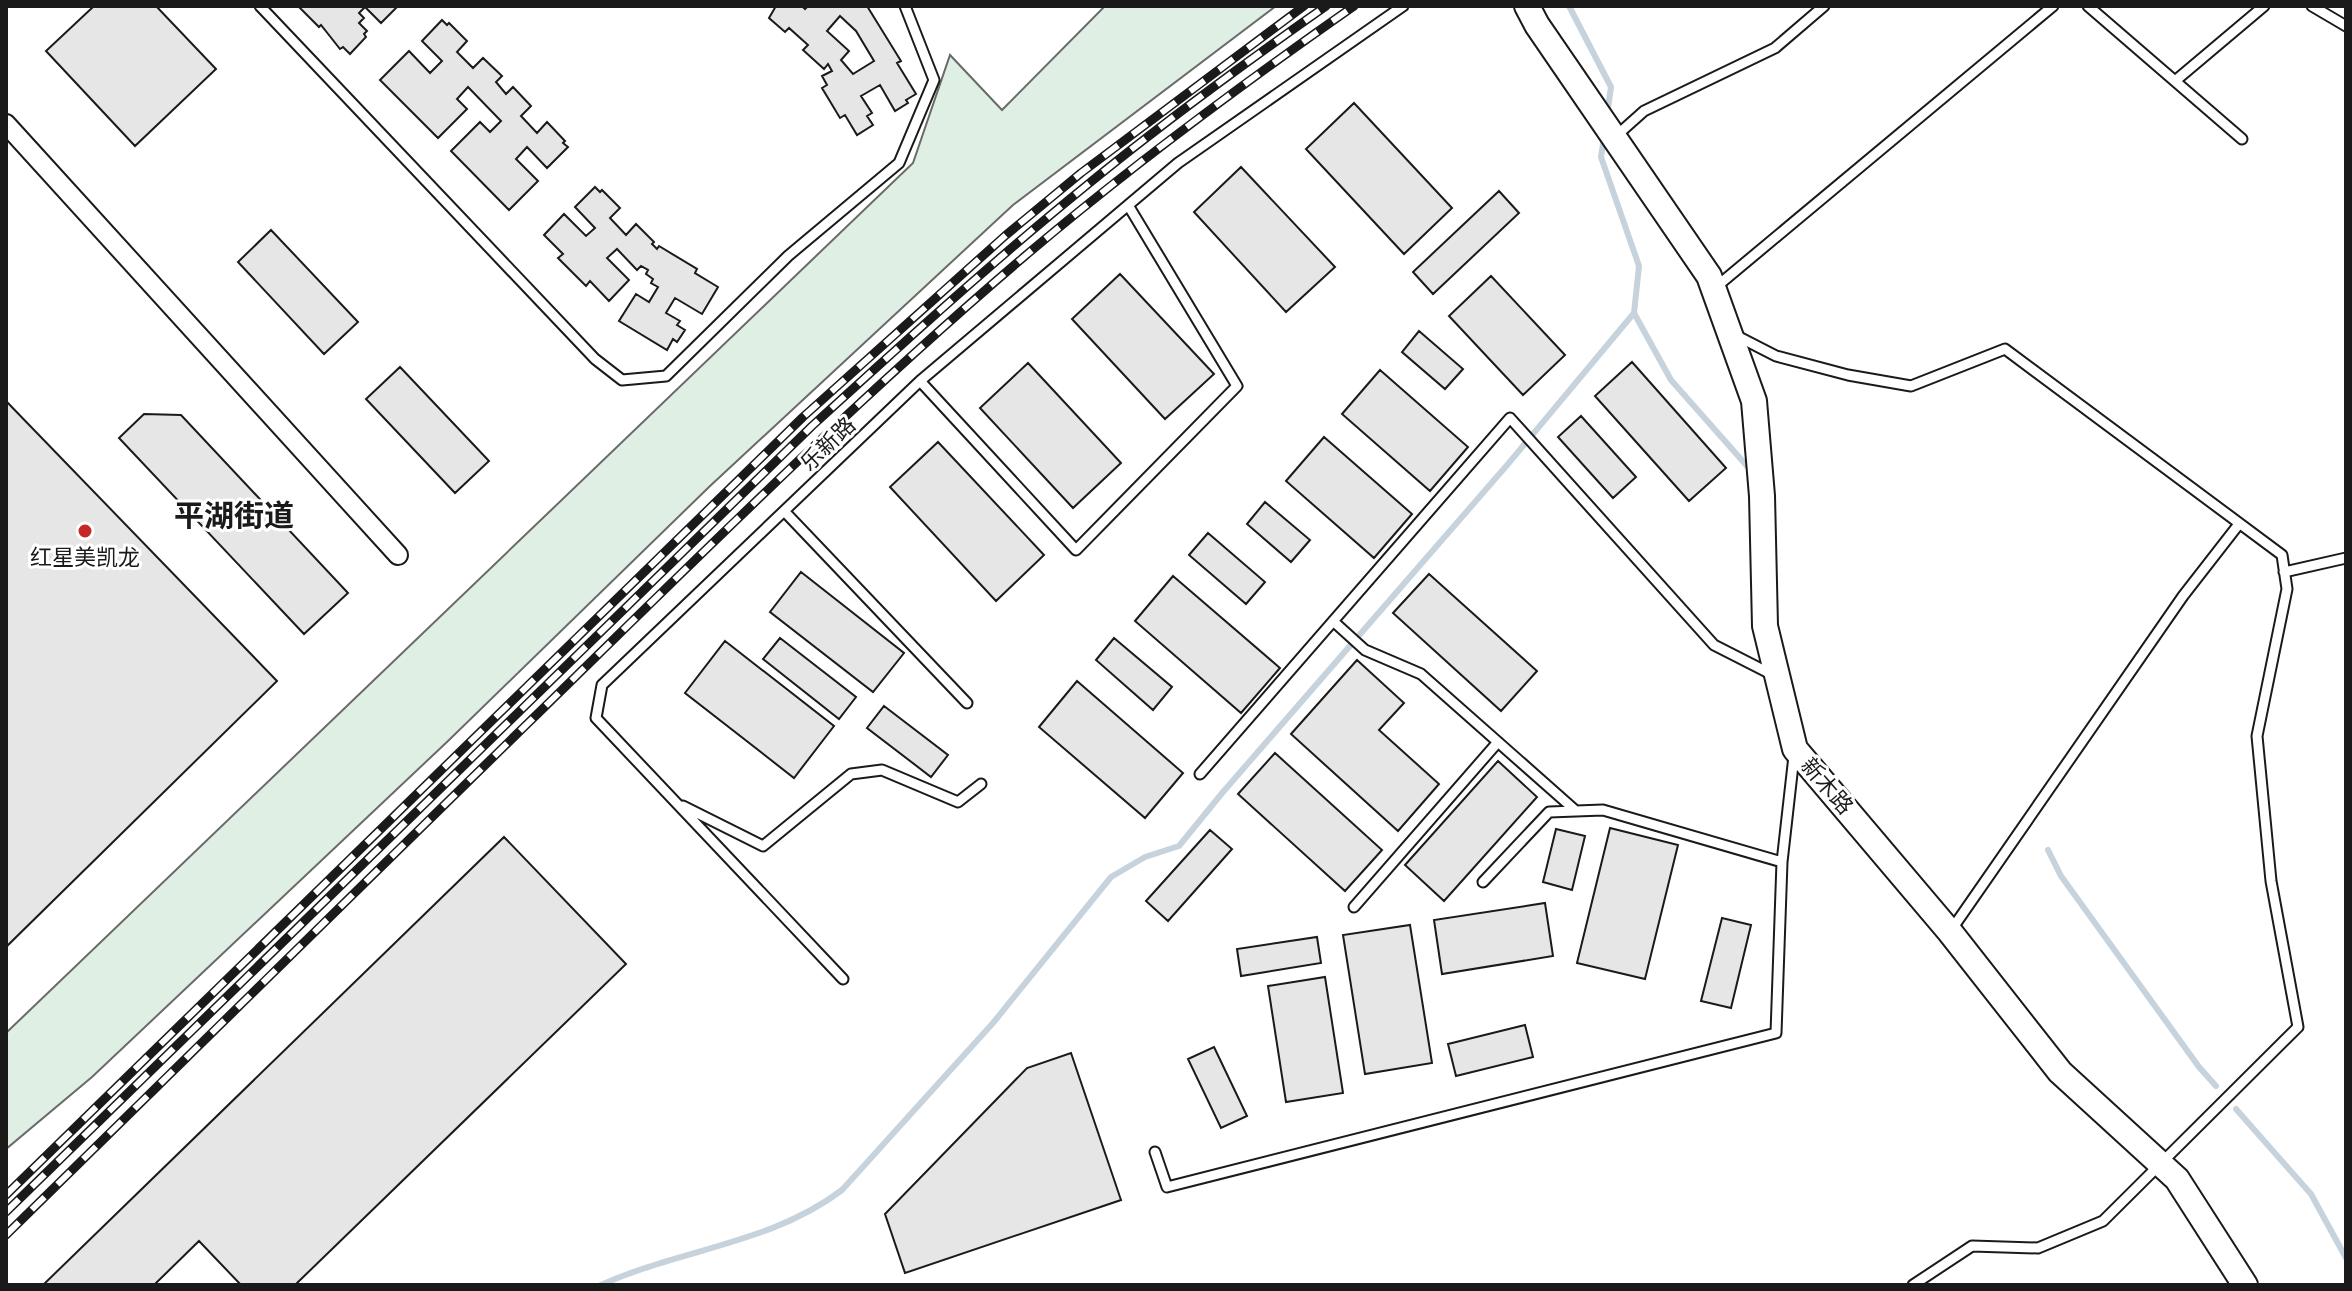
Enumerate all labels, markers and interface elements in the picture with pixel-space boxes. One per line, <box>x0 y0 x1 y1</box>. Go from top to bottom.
street label: 乐新路 <box>795 411 861 477</box>
district label: 平湖街道 <box>174 497 294 534</box>
marker: 红星美凯龙 <box>76 522 94 540</box>
place label: 红星美凯龙 <box>30 544 140 571</box>
street label: 新木路 <box>1795 752 1859 820</box>

